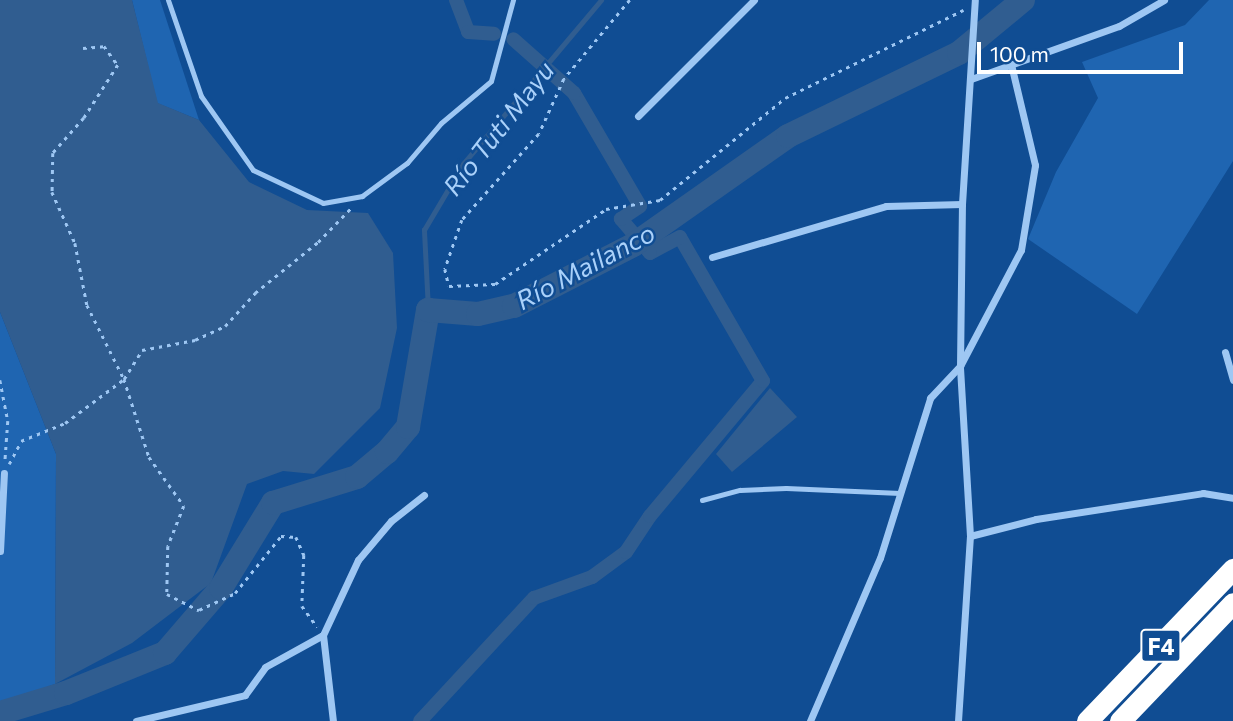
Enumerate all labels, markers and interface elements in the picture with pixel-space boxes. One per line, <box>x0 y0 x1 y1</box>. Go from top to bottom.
scale bar <box>981 28 1188 72</box>
text: 100 m <box>990 41 1049 66</box>
water label: Río Tuti Mayu <box>436 55 560 201</box>
water label: Río Mailanco <box>510 216 660 316</box>
road number: F4 <box>1140 626 1182 666</box>

